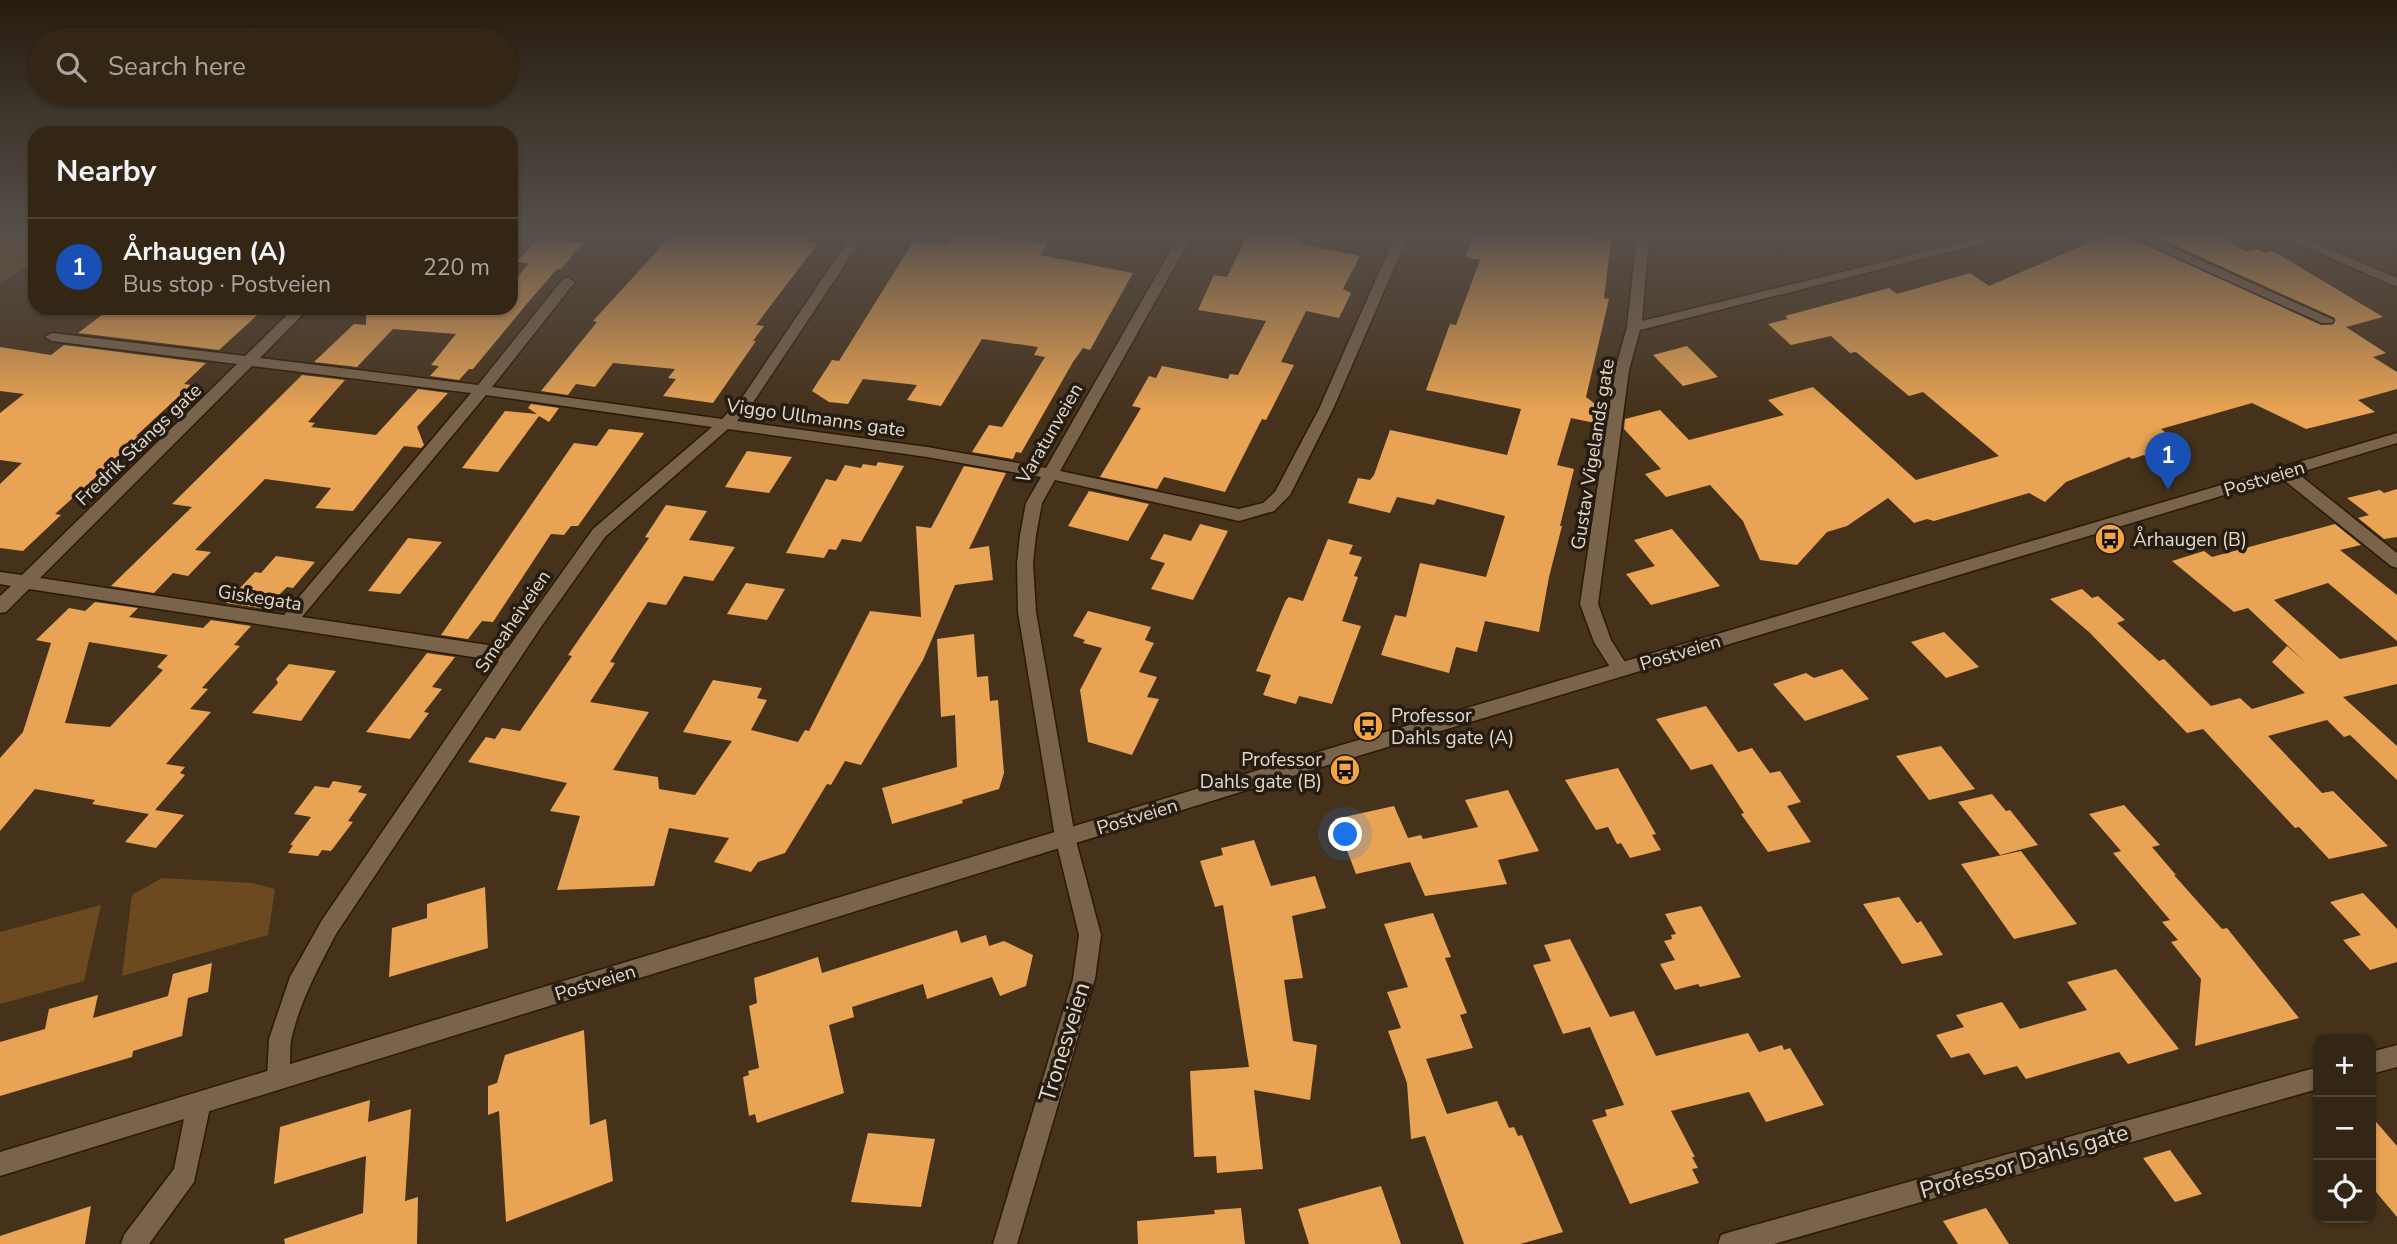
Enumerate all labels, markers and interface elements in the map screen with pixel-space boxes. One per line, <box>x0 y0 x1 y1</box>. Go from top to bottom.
search box <box>28 28 518 105</box>
icon: search <box>52 48 90 86</box>
text: Search here <box>108 49 246 84</box>
text: Nearby <box>56 151 156 192</box>
text: Århaugen (A) <box>123 234 287 269</box>
text: 1 <box>72 252 86 283</box>
text: 220 m <box>423 252 490 283</box>
text: Bus stop · Postveien <box>123 269 331 300</box>
street label: Gustav Vigelands gate <box>1565 357 1621 551</box>
street label: Fredrik Stangs gate <box>70 378 207 512</box>
street label: Varatunveien <box>1010 379 1089 489</box>
street label: Viggo Ullmanns gate <box>724 392 907 443</box>
pin: 1 <box>2145 432 2191 490</box>
street label: Postveien <box>2221 454 2308 504</box>
bus stop icon: Århaugen (B) <box>2093 522 2127 556</box>
place label: Århaugen (B) <box>2133 526 2247 553</box>
street label: Smeaheiveien <box>469 565 557 678</box>
street label: Giskegata <box>216 579 304 617</box>
street label: Postveien <box>1637 628 1724 678</box>
place label: Professor Dahls gate (A) <box>1391 703 1514 751</box>
bus stop icon: Professor Dahls gate (A) <box>1351 709 1385 743</box>
place label: Professor Dahls gate (B) <box>1200 747 1322 795</box>
bus stop icon: Professor Dahls gate (B) <box>1328 753 1362 787</box>
street label: Postveien <box>1094 792 1181 842</box>
your location <box>1328 817 1362 851</box>
street label: Postveien <box>552 958 639 1008</box>
street label: Tronesveien <box>1032 978 1097 1106</box>
map controls <box>2313 1034 2376 1223</box>
button: + <box>2313 1034 2376 1097</box>
button: − <box>2313 1097 2376 1160</box>
street label: Professor Dahls gate <box>1916 1117 2132 1206</box>
button: locate <box>2313 1160 2376 1223</box>

